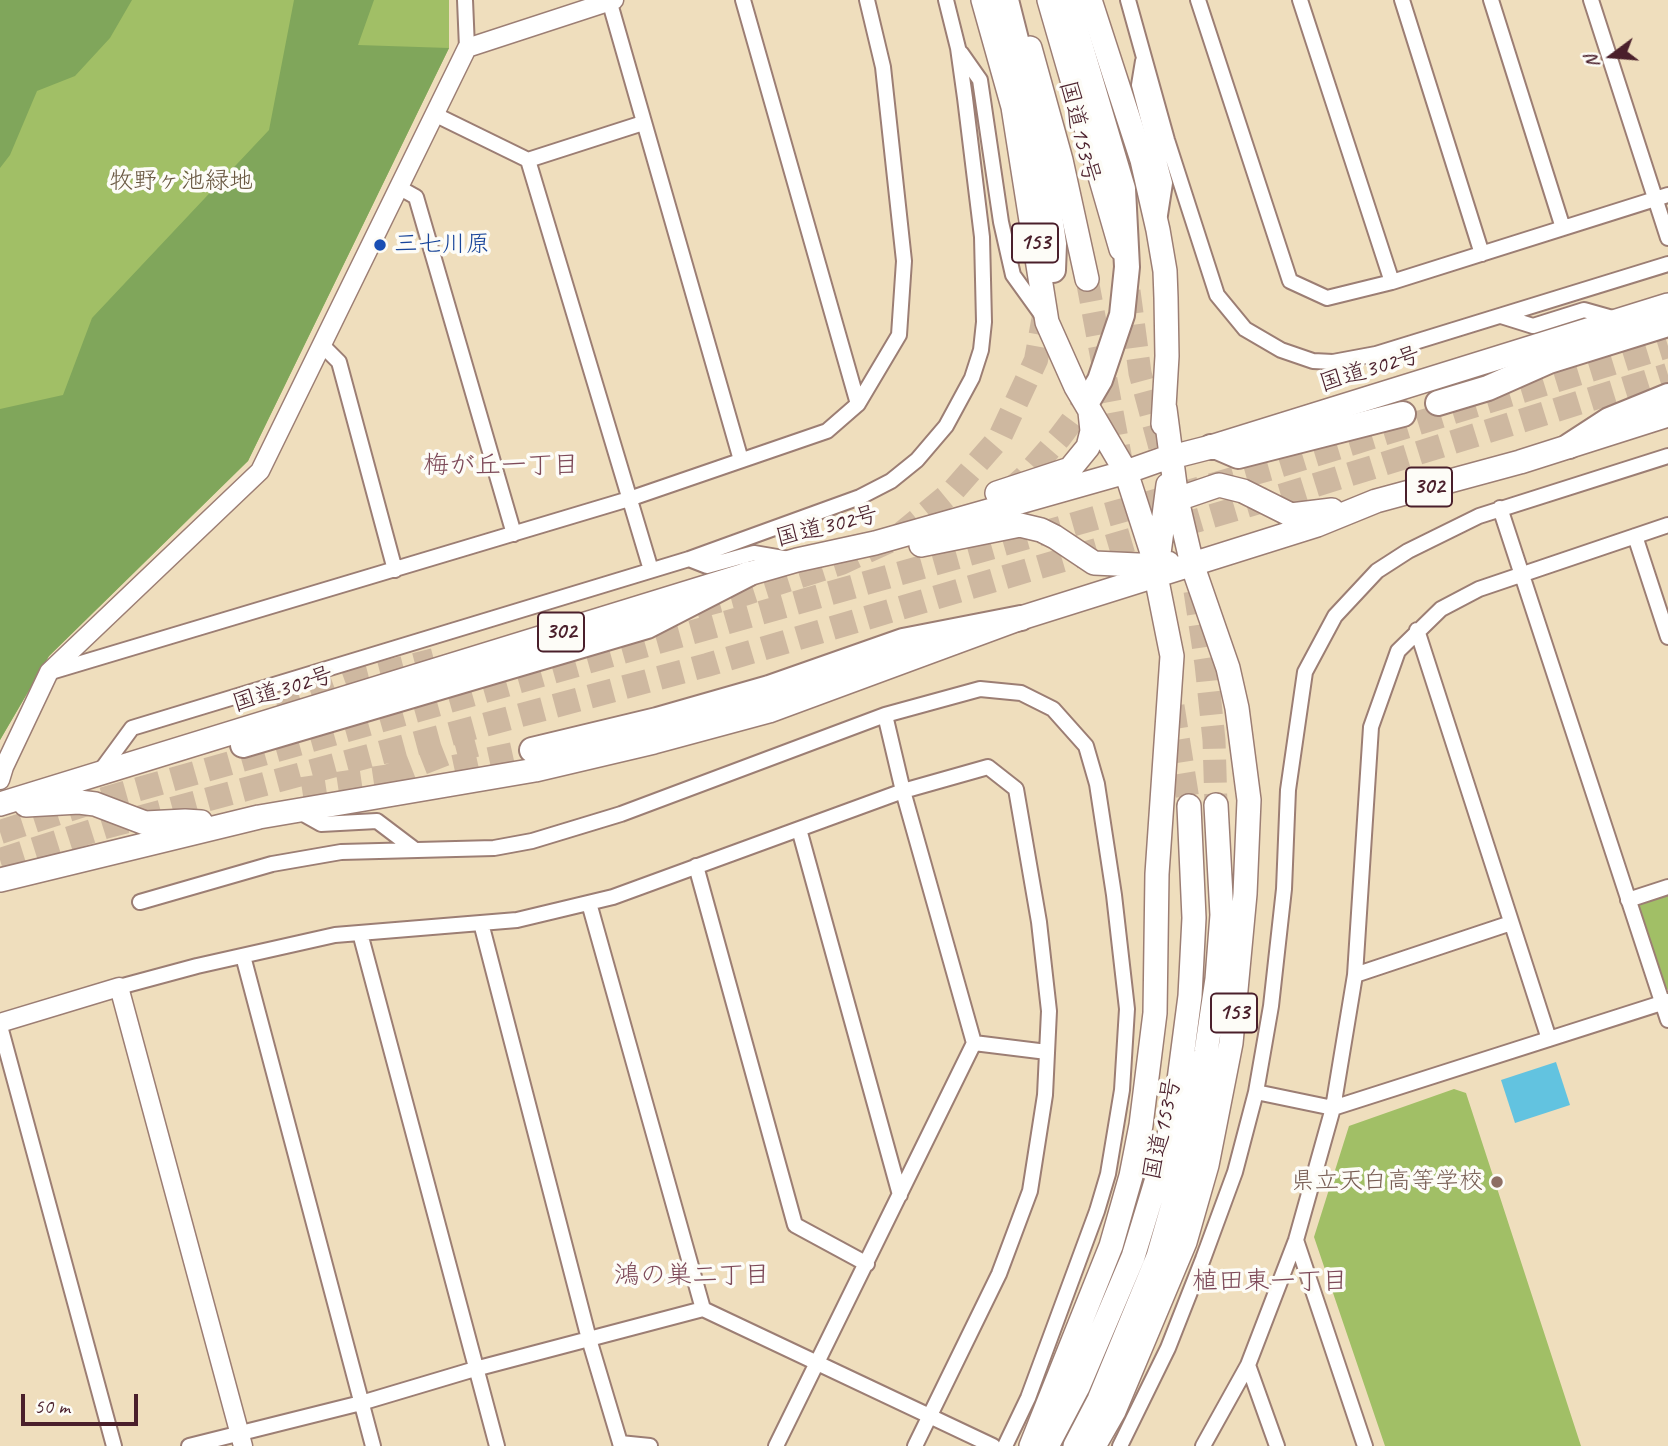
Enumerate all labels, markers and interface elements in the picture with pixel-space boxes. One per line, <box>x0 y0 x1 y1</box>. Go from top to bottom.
north arrow <box>1577 21 1647 91</box>
text: N <box>1579 53 1605 71</box>
street label: 国道153号 <box>1052 78 1106 186</box>
park label: 牧野ヶ池緑地 <box>109 168 253 196</box>
road number: 153 <box>1012 224 1058 262</box>
place label: 三七川原 <box>394 231 490 259</box>
marker: 三七川原 <box>372 237 388 253</box>
street label: 国道302号 <box>1316 341 1424 399</box>
district label: 梅が丘一丁目 <box>423 450 579 482</box>
road number: 302 <box>1406 467 1452 506</box>
street label: 国道302号 <box>773 500 881 554</box>
road number: 302 <box>538 612 584 652</box>
street label: 国道302号 <box>229 661 337 719</box>
road number: 153 <box>1211 994 1257 1032</box>
street label: 国道153号 <box>1138 1075 1188 1183</box>
place label: 県立天白高等学校 <box>1291 1168 1483 1196</box>
marker: 県立天白高等学校 <box>1489 1174 1505 1190</box>
district label: 鴻の巣二丁目 <box>614 1260 770 1292</box>
district label: 植田東一丁目 <box>1192 1266 1348 1298</box>
scale bar <box>24 1380 142 1424</box>
text: 50 m <box>34 1393 70 1419</box>

